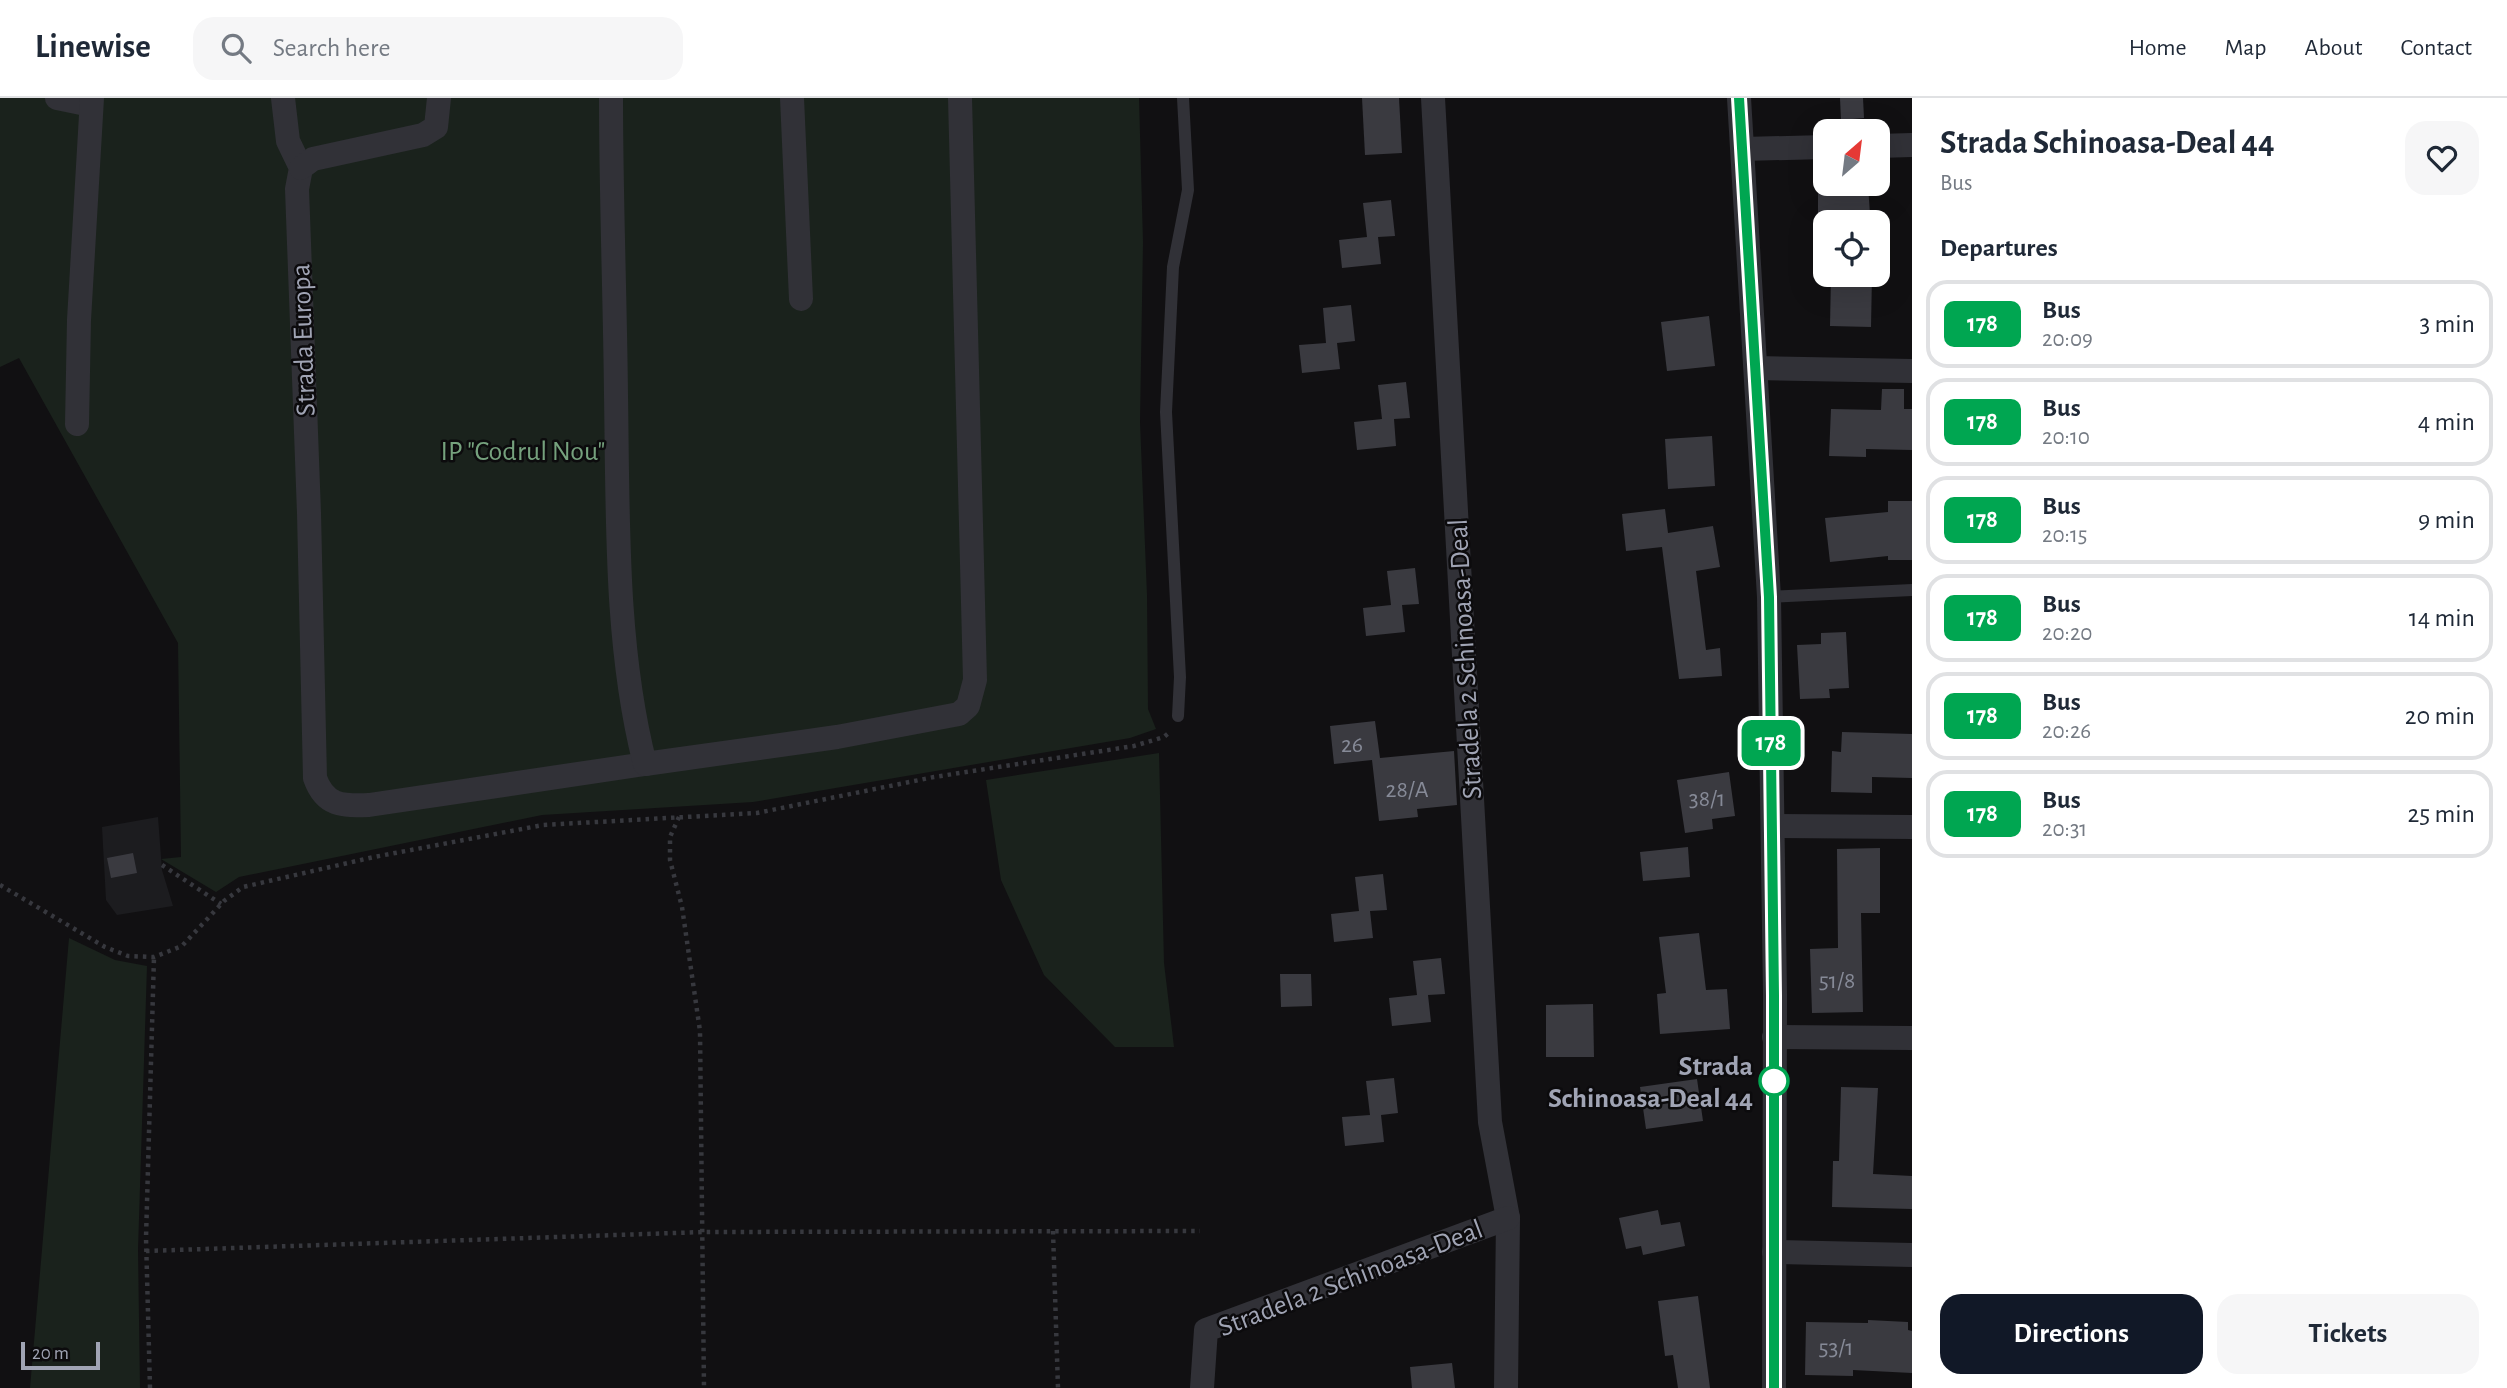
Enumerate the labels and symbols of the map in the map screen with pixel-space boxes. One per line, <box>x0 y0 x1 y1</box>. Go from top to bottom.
north arrow <box>1813 119 1890 196</box>
street label: Strada Europa <box>287 263 321 417</box>
park label: IP "Codrul Nou" <box>441 438 605 466</box>
street label: Stradela 2 Schinoasa-Deal <box>1445 518 1487 800</box>
line badge: 178 <box>1731 720 1811 766</box>
house number: 26 <box>1341 733 1363 757</box>
house number: 28/A <box>1385 778 1429 802</box>
house number: 38/1 <box>1689 787 1725 811</box>
house number: 51/8 <box>1819 969 1855 993</box>
place label: Strada Schinoasa-Deal 44 <box>1548 1053 1753 1113</box>
marker: Strada Schinoasa-Deal 44 <box>1759 1066 1789 1096</box>
street label: Stradela 2 Schinoasa-Deal <box>1215 1215 1487 1342</box>
house number: 53/1 <box>1818 1336 1854 1360</box>
scale bar <box>21 1339 100 1371</box>

